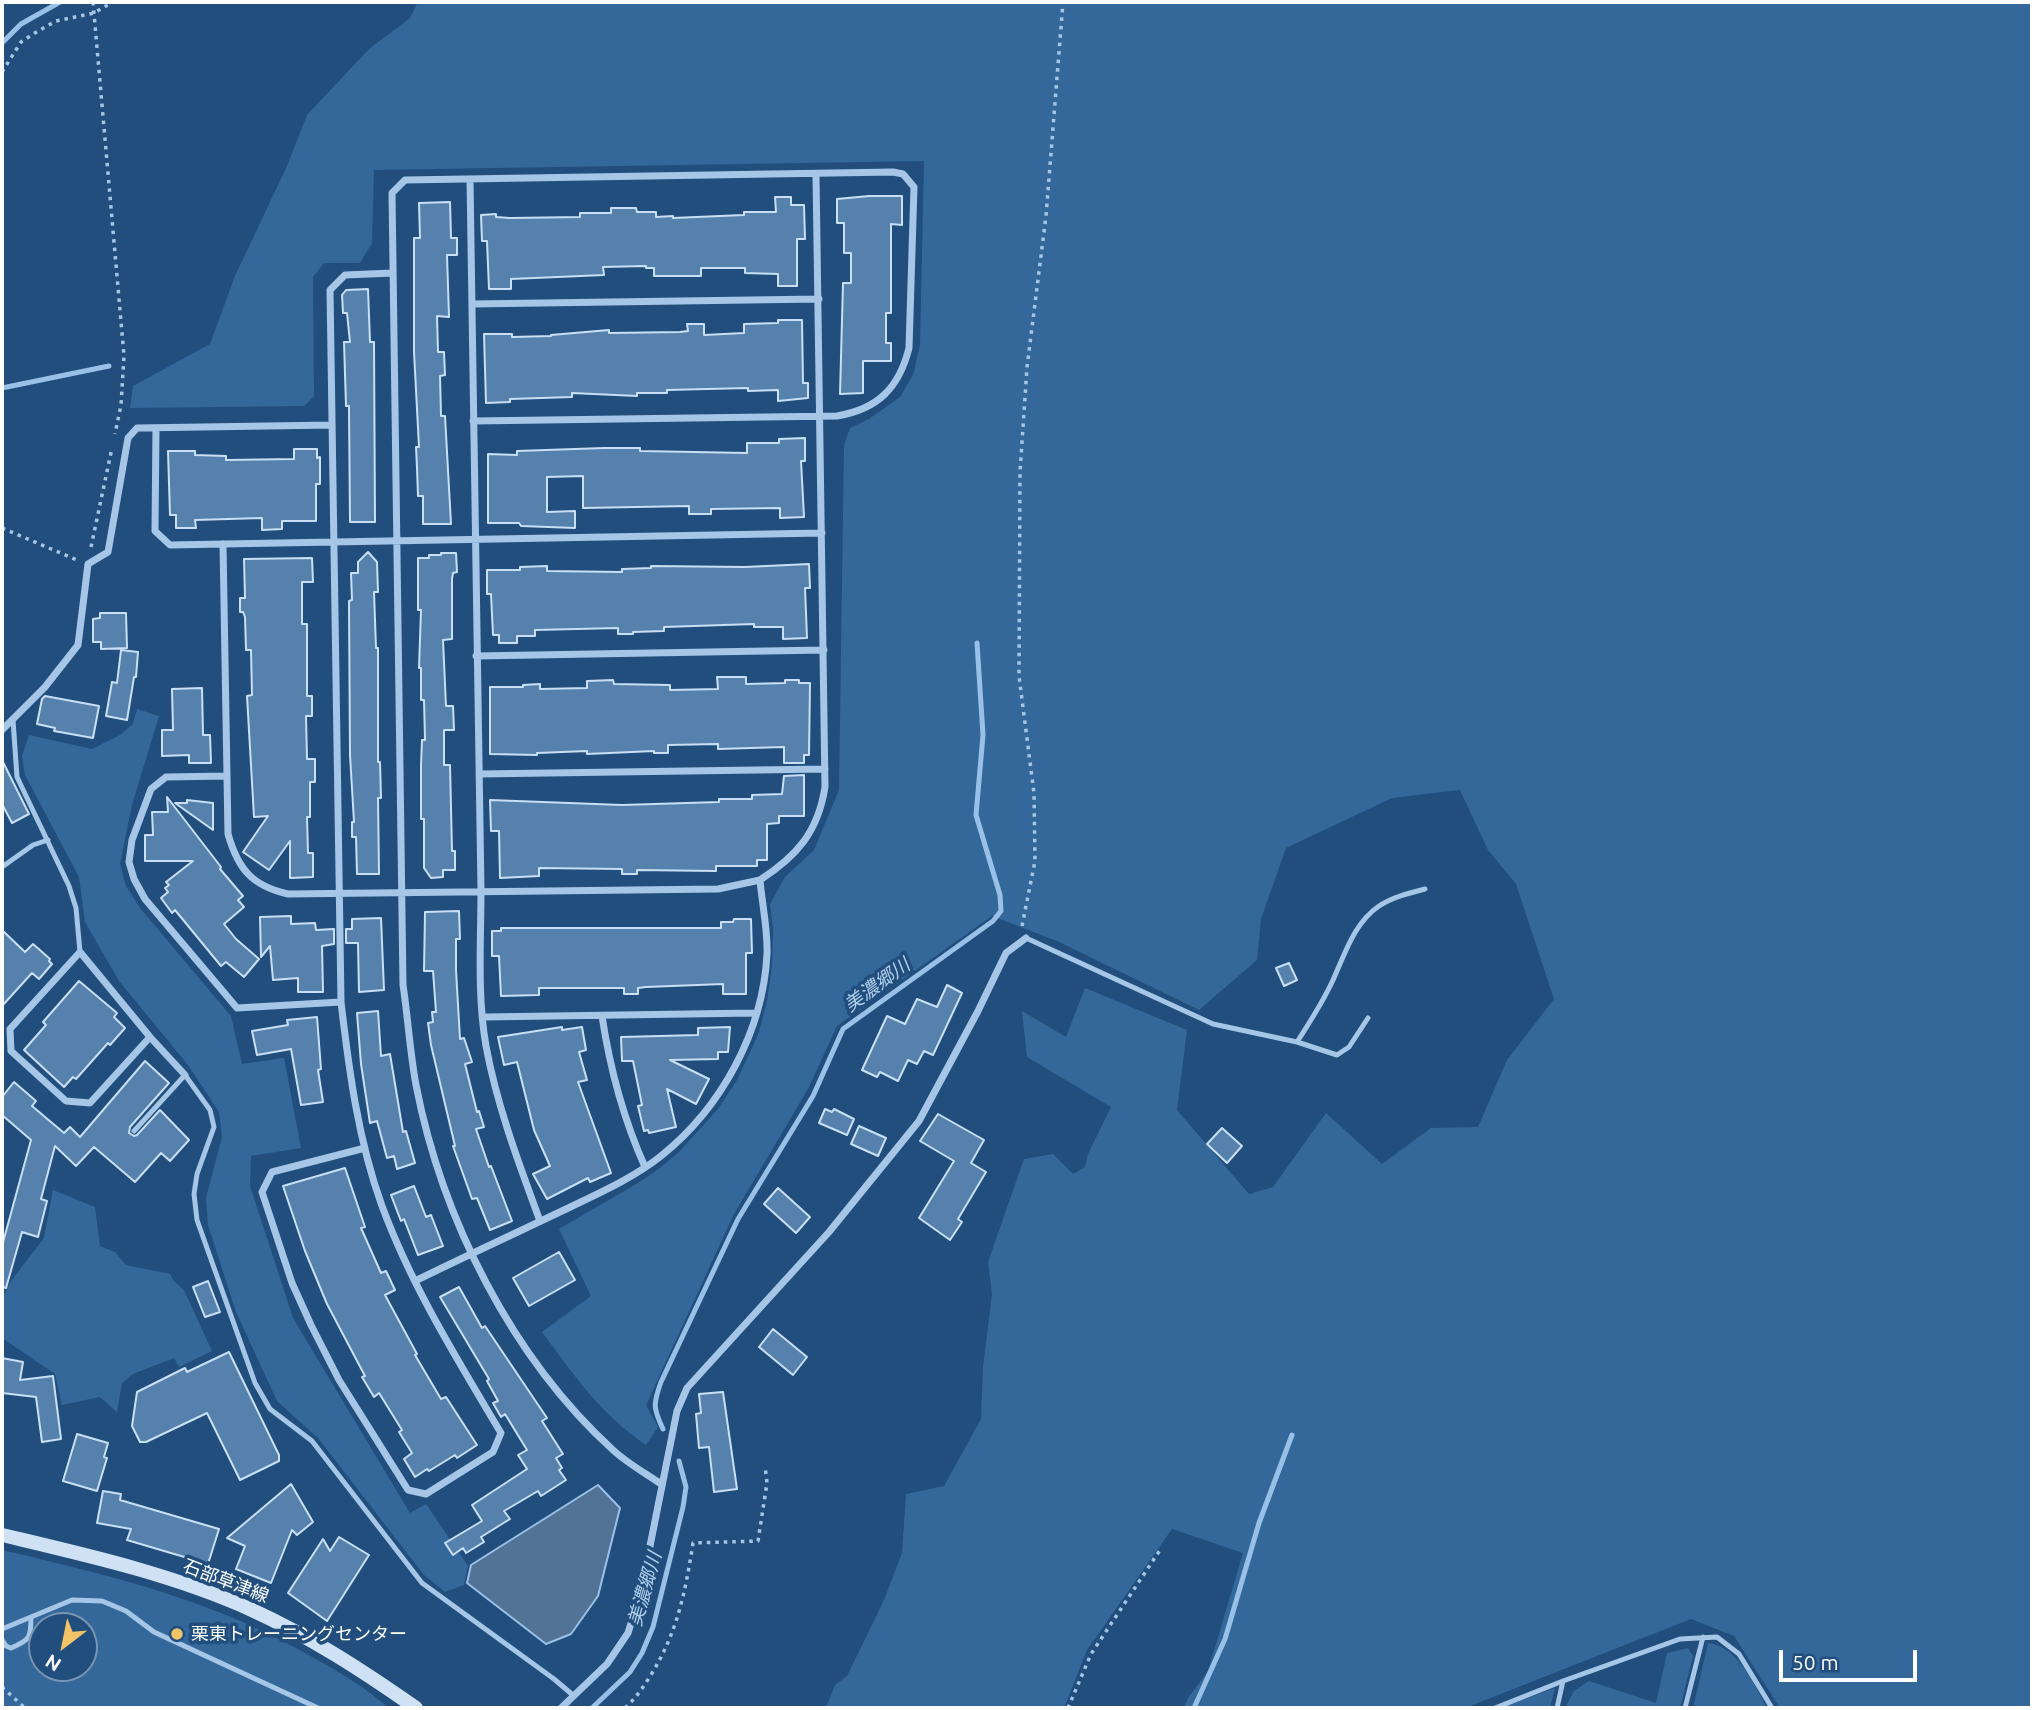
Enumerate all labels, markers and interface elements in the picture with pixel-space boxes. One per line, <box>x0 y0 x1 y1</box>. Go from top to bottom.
water label: 美濃郷川 <box>840 953 914 1017</box>
water label: 美濃郷川 <box>624 1549 666 1629</box>
street label: 石部草津線 <box>180 1555 272 1607</box>
north arrow <box>28 1612 98 1682</box>
place label: 栗東トレーニングセンター <box>191 1623 407 1645</box>
marker: 栗東トレーニングセンター <box>169 1626 185 1642</box>
scale bar <box>1782 1636 1920 1680</box>
text: N <box>41 1650 65 1676</box>
text: 50 m <box>1792 1650 1839 1674</box>

